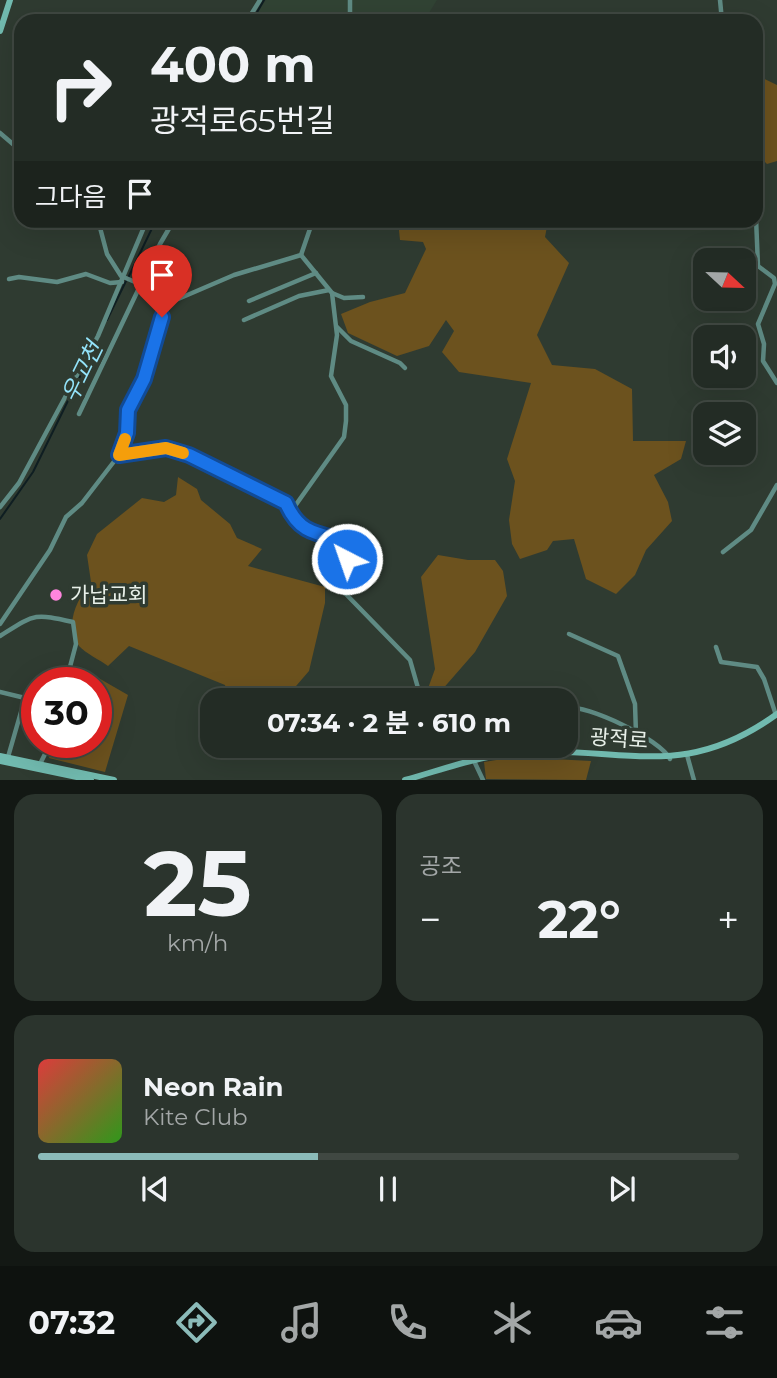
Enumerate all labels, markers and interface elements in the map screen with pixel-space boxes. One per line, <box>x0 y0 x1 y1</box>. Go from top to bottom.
text: 400 m <box>150 35 316 94</box>
icon: right <box>35 42 126 133</box>
text: 광적로65번길 <box>150 101 335 140</box>
icon: arrive <box>121 175 159 213</box>
text: 그다음 <box>35 181 107 213</box>
pin <box>132 245 192 317</box>
north arrow <box>693 248 756 312</box>
map controls <box>693 248 756 465</box>
icon: arrive <box>143 256 181 294</box>
button: sound <box>693 325 756 388</box>
water label: 우고천 <box>56 335 110 407</box>
button: layers <box>693 402 756 465</box>
position arrow <box>310 522 384 596</box>
place label: 가납교회 <box>70 582 147 607</box>
marker: 가납교회 <box>48 587 64 603</box>
speed limit sign: 30 <box>21 667 112 758</box>
text: 07:34 · 2 분 · 610 m <box>267 707 511 739</box>
street label: 광적로 <box>589 724 649 753</box>
text: 25 <box>144 828 252 939</box>
text: 공조 <box>420 852 462 880</box>
text: 22° <box>538 888 621 951</box>
text: − <box>420 896 441 943</box>
text: + <box>717 896 739 943</box>
text: km/h <box>167 929 228 957</box>
text: Neon Rain <box>143 1071 284 1103</box>
text: Kite Club <box>143 1103 248 1131</box>
icon: previous <box>136 1170 174 1208</box>
icon: pause <box>369 1170 407 1208</box>
icon: next <box>603 1170 641 1208</box>
icon: directions <box>172 1298 221 1347</box>
icon: music <box>277 1298 326 1347</box>
icon: phone <box>383 1298 432 1347</box>
icon: climate <box>488 1298 537 1347</box>
icon: car <box>594 1298 643 1347</box>
icon: filters <box>700 1298 749 1347</box>
text: 07:32 <box>28 1303 115 1342</box>

